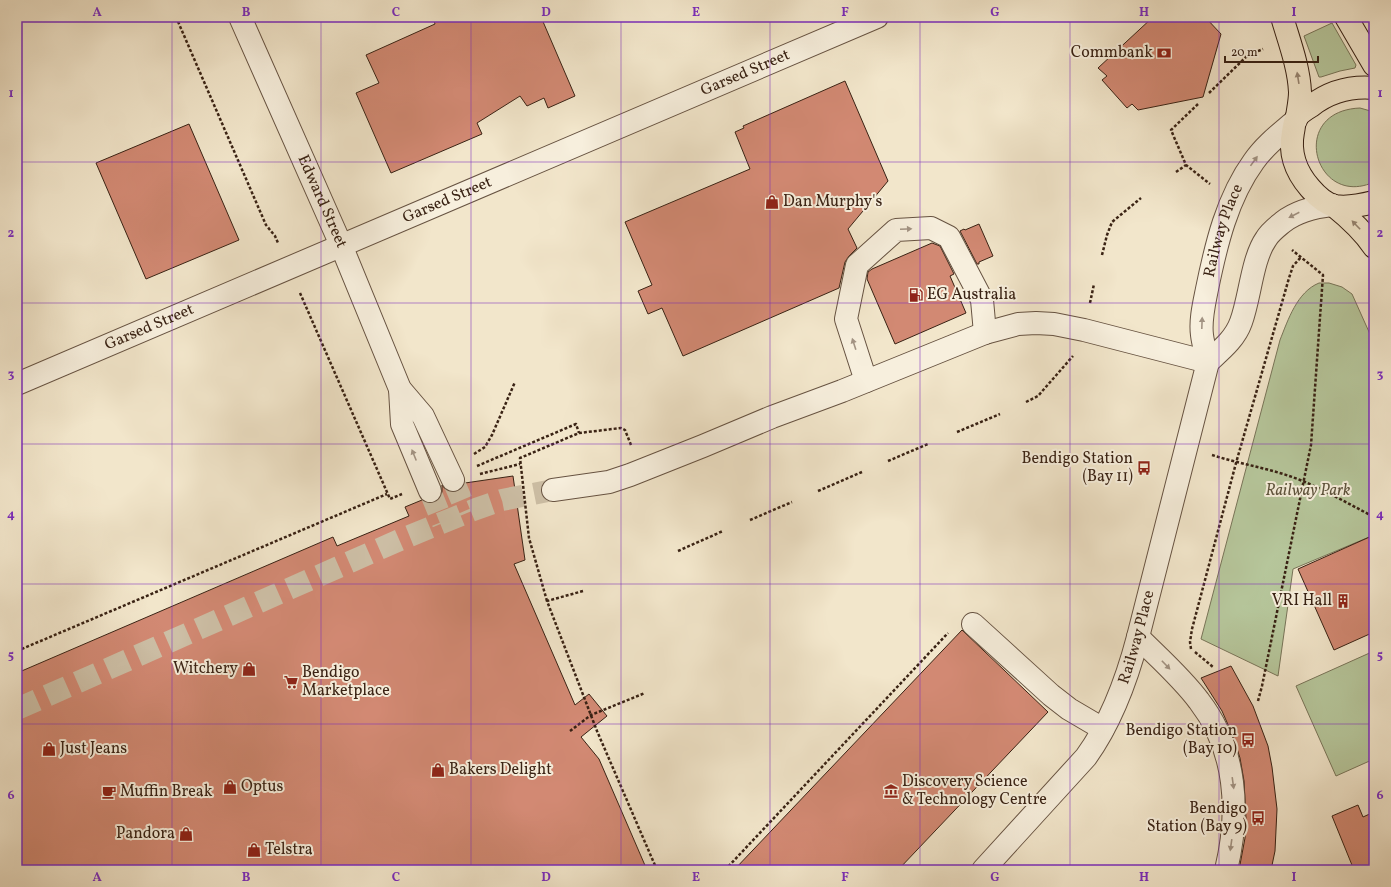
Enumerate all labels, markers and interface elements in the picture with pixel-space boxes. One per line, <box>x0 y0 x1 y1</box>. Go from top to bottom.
text: A <box>92 4 102 22</box>
text: B <box>242 4 251 22</box>
text: C <box>392 4 400 22</box>
text: D <box>541 4 551 22</box>
text: E <box>692 4 700 22</box>
text: F <box>841 4 849 22</box>
text: G <box>990 4 1000 22</box>
text: H <box>1139 4 1149 22</box>
text: I <box>1292 4 1297 22</box>
scale bar <box>1225 38 1318 64</box>
place label: Commbank <box>1071 42 1153 64</box>
street label: Garsed Street <box>697 44 794 102</box>
bank icon: Commbank <box>1156 45 1172 61</box>
text: 20 m <box>1231 45 1258 61</box>
one-way arrow <box>1295 72 1301 84</box>
text: 1 <box>8 85 14 103</box>
text: 1 <box>1377 85 1383 103</box>
street label: Edward Street <box>292 152 352 252</box>
one-way arrow <box>1250 156 1258 167</box>
street label: Garsed Street <box>399 171 496 229</box>
street label: Railway Place <box>1199 180 1249 279</box>
place label: Dan Murphy's <box>783 191 882 213</box>
shop icon: Dan Murphy's <box>764 194 780 210</box>
one-way arrow <box>1289 212 1300 218</box>
one-way arrow <box>1351 220 1361 230</box>
text: 2 <box>8 225 15 243</box>
text: 2 <box>1377 225 1384 243</box>
one-way arrow <box>900 226 912 233</box>
place label: EG Australia <box>927 284 1016 306</box>
fuel station icon: EG Australia <box>908 287 924 303</box>
street label: Garsed Street <box>101 299 198 356</box>
one-way arrow <box>1199 317 1206 329</box>
one-way arrow <box>851 338 857 350</box>
text: 3 <box>8 366 15 384</box>
text: 3 <box>1377 366 1384 384</box>
one-way arrow <box>411 448 417 460</box>
place label: Bendigo Station (Bay 11) <box>1021 448 1133 488</box>
bus stop icon: Bendigo Station (Bay 11) <box>1136 460 1152 476</box>
park label: Railway Park <box>1266 480 1351 502</box>
text: 4 <box>7 506 15 524</box>
text: 4 <box>1376 506 1384 524</box>
street label: Railway Place <box>1113 588 1160 687</box>
place label: VRI Hall <box>1272 590 1332 612</box>
building icon: VRI Hall <box>1335 593 1351 609</box>
text: 5 <box>8 647 14 665</box>
text: 5 <box>1377 647 1383 665</box>
place label: Witchery <box>173 658 238 680</box>
one-way arrow <box>1161 660 1170 670</box>
shop icon: Witchery <box>241 661 257 677</box>
place label: Bendigo Marketplace <box>302 662 390 702</box>
supermarket icon: Bendigo Marketplace <box>283 674 299 690</box>
place label: Bendigo Station (Bay 10) <box>1125 720 1237 760</box>
bus stop icon: Bendigo Station (Bay 10) <box>1240 732 1256 748</box>
place label: Just Jeans <box>60 738 127 760</box>
shop icon: Just Jeans <box>41 741 57 757</box>
place label: Bakers Delight <box>449 759 552 781</box>
shop icon: Bakers Delight <box>430 762 446 778</box>
place label: Discovery Science & Technology Centre <box>902 771 1047 811</box>
place label: Optus <box>241 776 284 798</box>
one-way arrow <box>1230 777 1236 789</box>
shop icon: Optus <box>222 779 238 795</box>
place label: Muffin Break <box>120 781 213 803</box>
museum icon: Discovery Science & Technology Centre <box>883 783 899 799</box>
cafe icon: Muffin Break <box>101 784 117 800</box>
text: 6 <box>7 787 15 805</box>
text: 6 <box>1376 787 1384 805</box>
place label: Bendigo Station (Bay 9) <box>1147 798 1247 838</box>
bus stop icon: Bendigo Station (Bay 9) <box>1250 810 1266 826</box>
place label: Pandora <box>116 823 175 845</box>
shop icon: Pandora <box>178 826 194 842</box>
place label: Telstra <box>265 839 313 861</box>
one-way arrow <box>1228 839 1234 851</box>
shop icon: Telstra <box>246 842 262 858</box>
text: A <box>92 869 102 887</box>
text: B <box>242 869 251 887</box>
text: C <box>392 869 400 887</box>
text: D <box>541 869 551 887</box>
text: E <box>692 869 700 887</box>
text: F <box>841 869 849 887</box>
text: G <box>990 869 1000 887</box>
text: H <box>1139 869 1149 887</box>
text: I <box>1292 869 1297 887</box>

